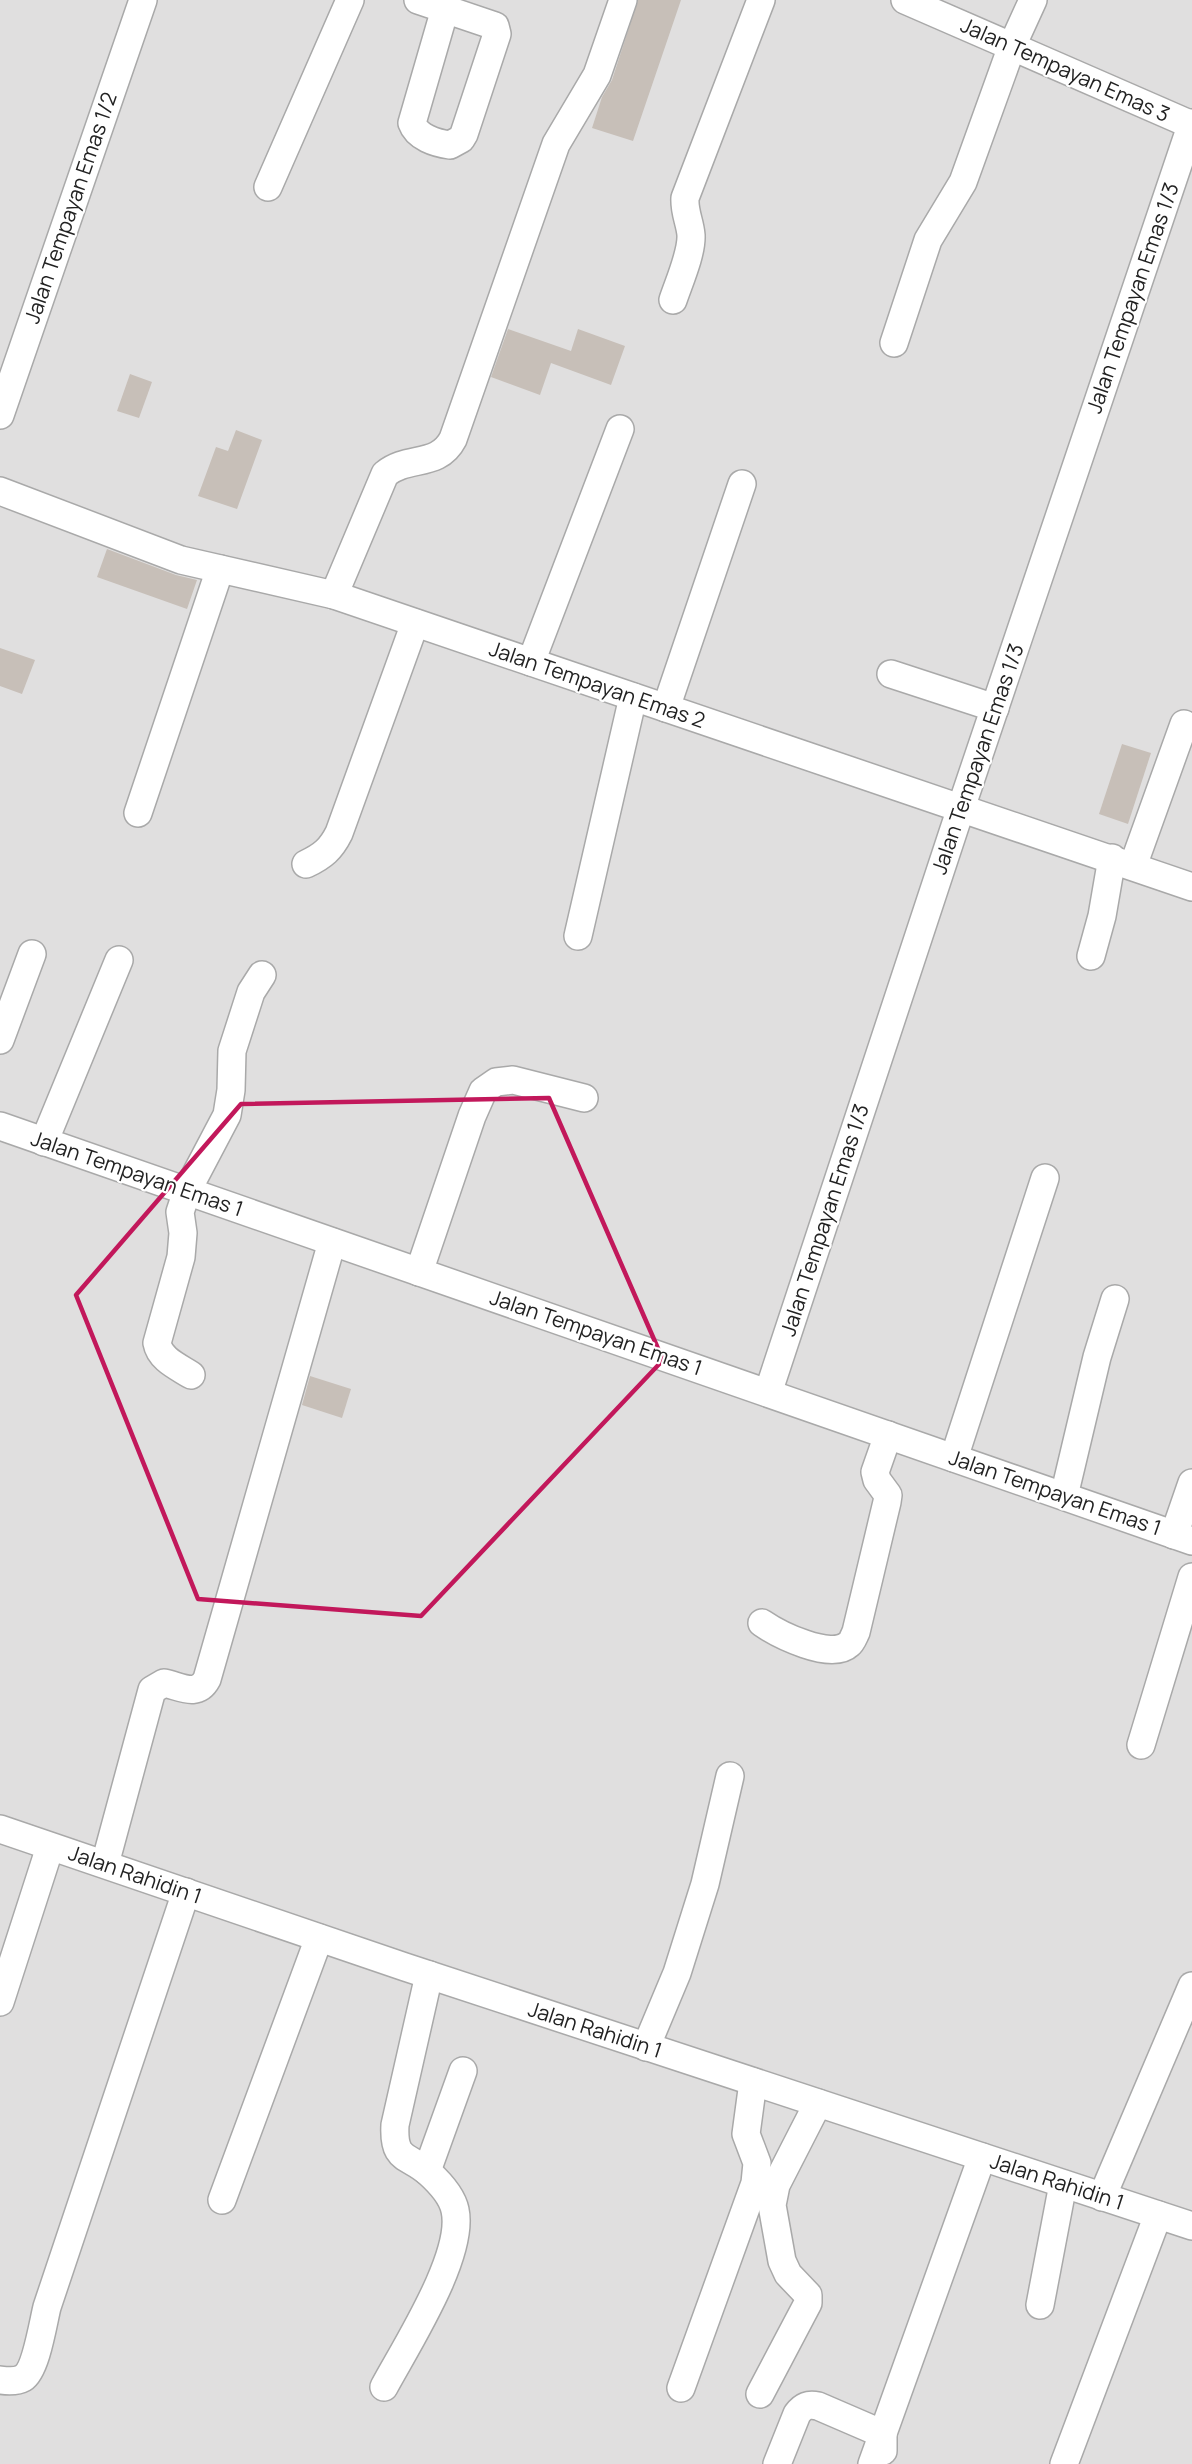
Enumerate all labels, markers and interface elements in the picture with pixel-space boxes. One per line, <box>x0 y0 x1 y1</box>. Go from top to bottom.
street label: Jalan Tempayan Emas 3 <box>956 10 1174 128</box>
street label: Jalan Tempayan Emas 1/2 <box>17 88 123 327</box>
street label: Jalan Tempayan Emas 1/3 <box>1079 179 1185 417</box>
street label: Jalan Tempayan Emas 2 <box>486 634 709 734</box>
street label: Jalan Tempayan Emas 1/3 <box>924 640 1030 878</box>
street label: Jalan Tempayan Emas 1/3 <box>773 1100 875 1339</box>
street label: Jalan Tempayan Emas 1 <box>28 1124 247 1223</box>
street label: Jalan Tempayan Emas 1 <box>487 1283 706 1382</box>
street label: Jalan Tempayan Emas 1 <box>946 1443 1165 1542</box>
street label: Jalan Rahidin 1 <box>65 1838 206 1910</box>
street label: Jalan Rahidin 1 <box>525 1994 666 2064</box>
street label: Jalan Rahidin 1 <box>987 2146 1128 2216</box>

